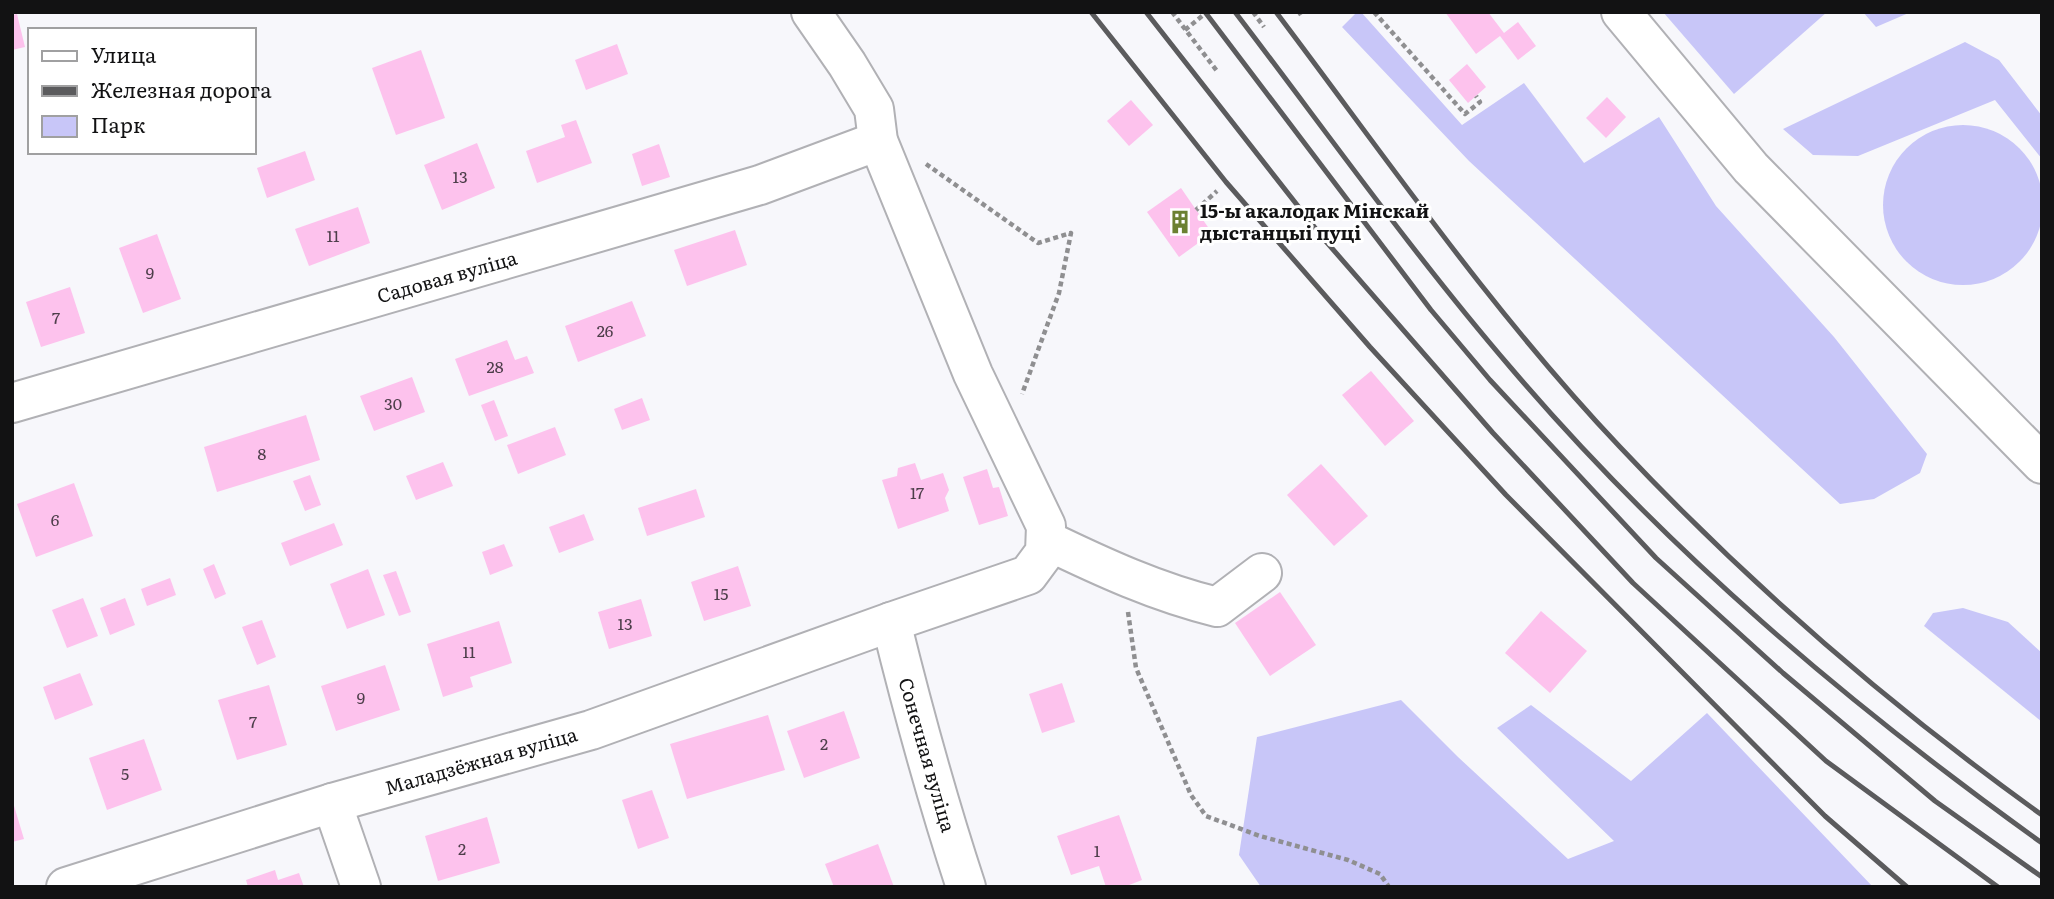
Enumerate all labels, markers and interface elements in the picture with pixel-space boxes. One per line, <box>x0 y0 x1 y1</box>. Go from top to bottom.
legend <box>28 28 256 154</box>
text: Улица <box>91 38 157 69</box>
text: Железная дорога <box>91 73 272 104</box>
text: Парк <box>91 108 146 139</box>
house number: 13 <box>452 164 468 188</box>
place label: 15-ы акалодак Мінскай дыстанцыі пуці <box>1200 196 1429 246</box>
building icon: 15-ы акалодак Мінскай дыстанцыі пуці <box>1166 208 1194 236</box>
house number: 11 <box>326 223 340 247</box>
street label: Садовая вуліца <box>374 242 521 309</box>
house number: 9 <box>146 260 154 284</box>
house number: 7 <box>52 305 60 329</box>
house number: 26 <box>597 318 614 342</box>
house number: 28 <box>487 354 504 378</box>
house number: 30 <box>384 391 402 415</box>
house number: 8 <box>258 441 267 465</box>
house number: 17 <box>910 480 924 504</box>
house number: 6 <box>51 507 60 531</box>
house number: 15 <box>714 581 728 605</box>
house number: 13 <box>617 611 633 635</box>
house number: 11 <box>462 639 476 663</box>
street label: Сонечная вуліца <box>893 674 964 836</box>
house number: 9 <box>357 685 365 709</box>
house number: 7 <box>249 709 257 733</box>
street label: Маладзёжная вуліца <box>381 719 581 801</box>
house number: 2 <box>820 731 828 755</box>
house number: 5 <box>121 761 129 785</box>
house number: 2 <box>458 836 466 860</box>
house number: 1 <box>1094 838 1101 862</box>

